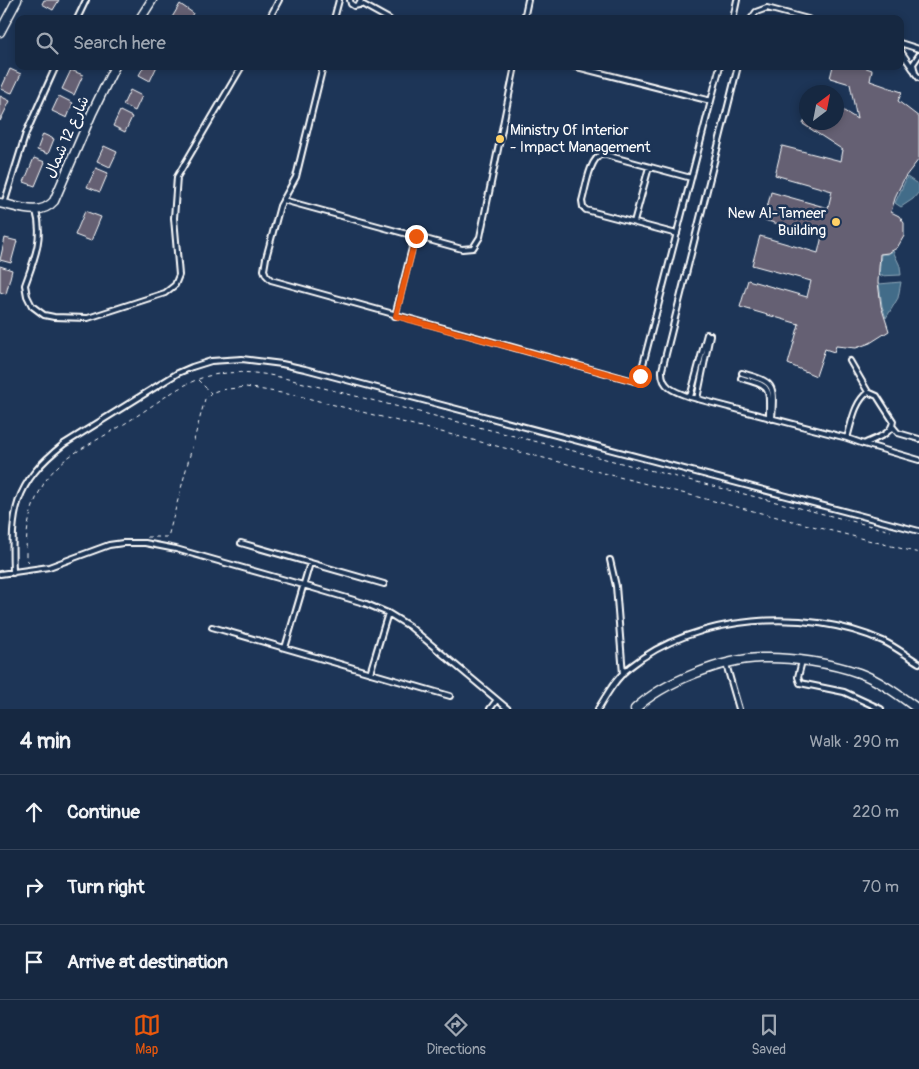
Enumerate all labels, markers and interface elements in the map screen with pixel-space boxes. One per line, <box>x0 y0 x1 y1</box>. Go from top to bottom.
search box <box>15 15 904 70</box>
icon: search <box>33 29 61 57</box>
text: Search here <box>73 31 166 55</box>
north arrow <box>799 85 844 130</box>
street label: شارع 12 شمال <box>40 93 94 181</box>
place label: Ministry Of Interior - Impact Management <box>510 121 652 157</box>
marker: Ministry Of Interior - Impact Management <box>494 133 506 145</box>
place label: New Al-Tameer Building <box>728 204 827 240</box>
marker: New Al-Tameer Building <box>830 216 842 228</box>
route end <box>405 225 428 248</box>
route start <box>629 365 652 388</box>
text: 4 min <box>20 728 71 755</box>
text: Walk · 290 m <box>810 732 899 752</box>
icon: ahead <box>20 798 48 826</box>
text: Continue <box>67 800 140 824</box>
text: 220 m <box>853 802 899 822</box>
icon: right <box>20 873 48 901</box>
text: Turn right <box>67 875 145 899</box>
text: 70 m <box>862 877 899 897</box>
icon: arrive <box>20 948 48 976</box>
text: Arrive at destination <box>67 950 228 974</box>
tab: Map <box>133 1011 161 1058</box>
tab: Directions <box>426 1011 486 1058</box>
tab: Saved <box>751 1011 786 1058</box>

